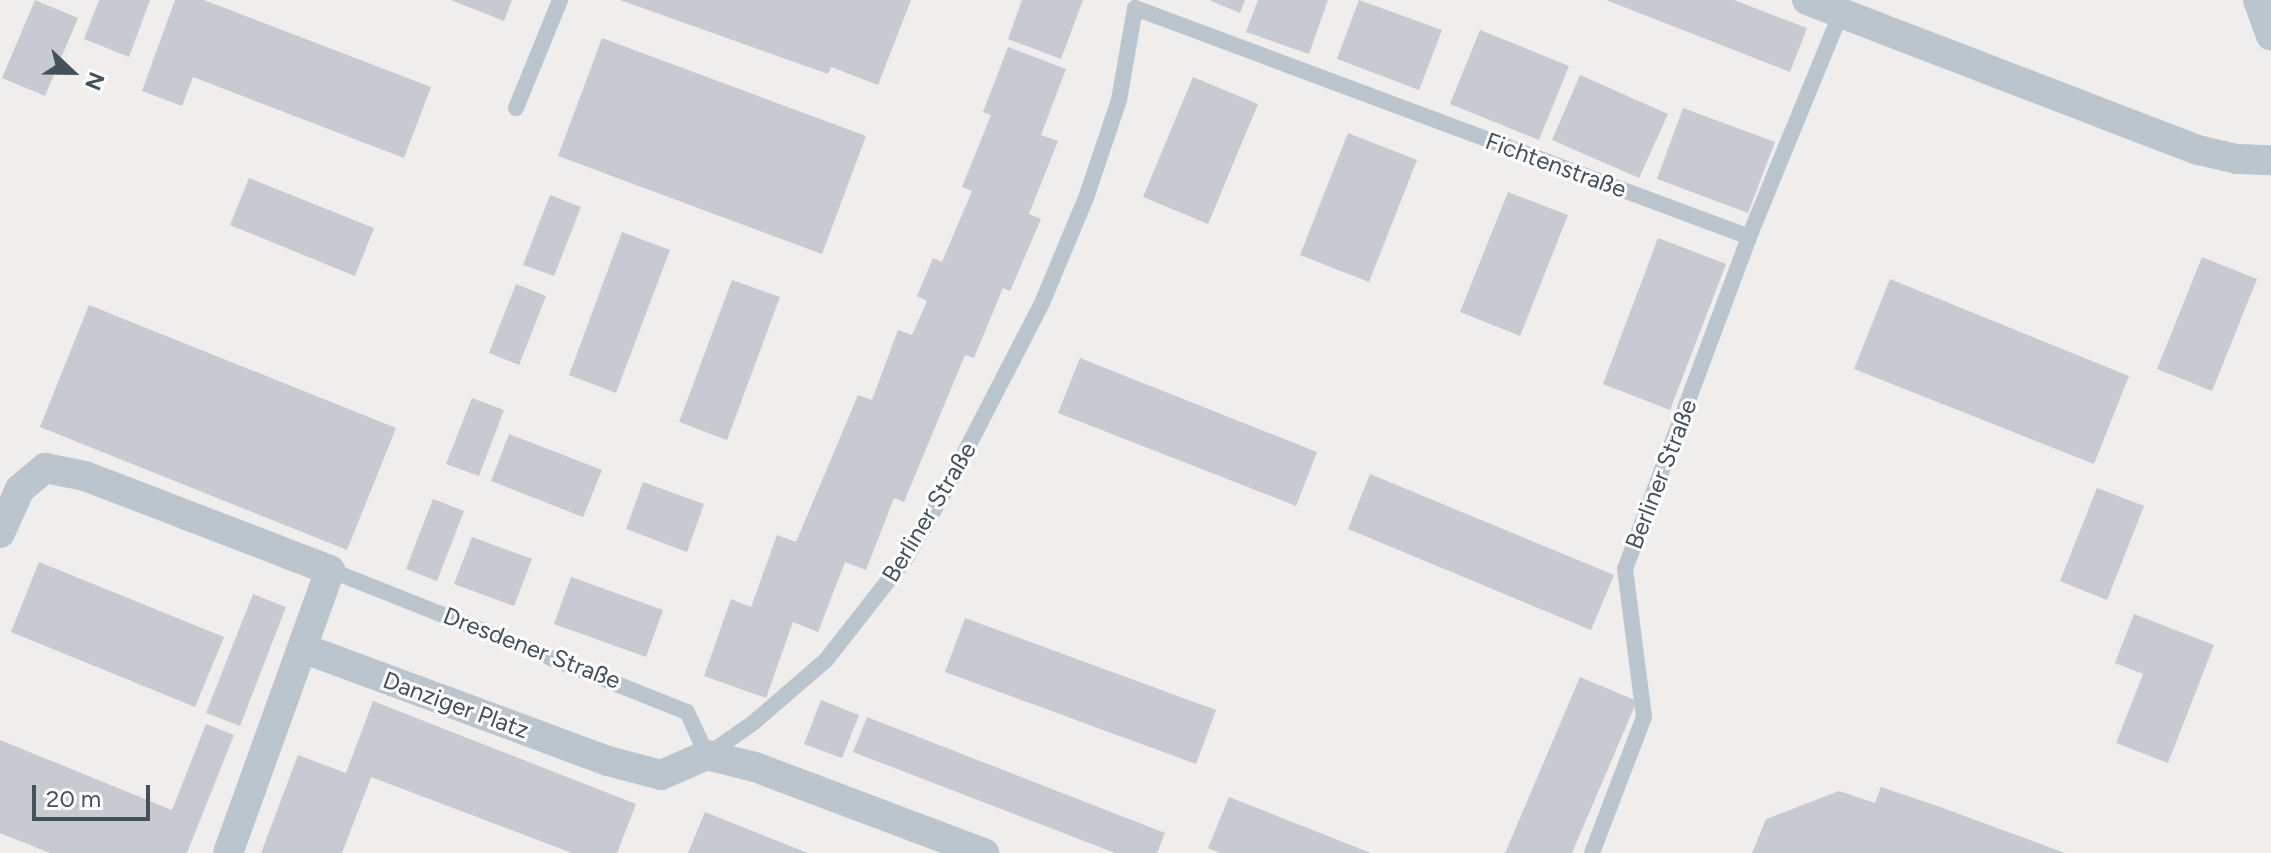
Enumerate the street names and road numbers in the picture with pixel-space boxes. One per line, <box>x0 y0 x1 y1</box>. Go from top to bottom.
street label: Fichtenstraße <box>1482 126 1630 204</box>
street label: Berliner Straße <box>1619 395 1703 553</box>
street label: Berliner Straße <box>876 437 982 587</box>
street label: Dresdener Straße <box>439 601 625 695</box>
street label: Danziger Platz <box>379 665 533 745</box>

